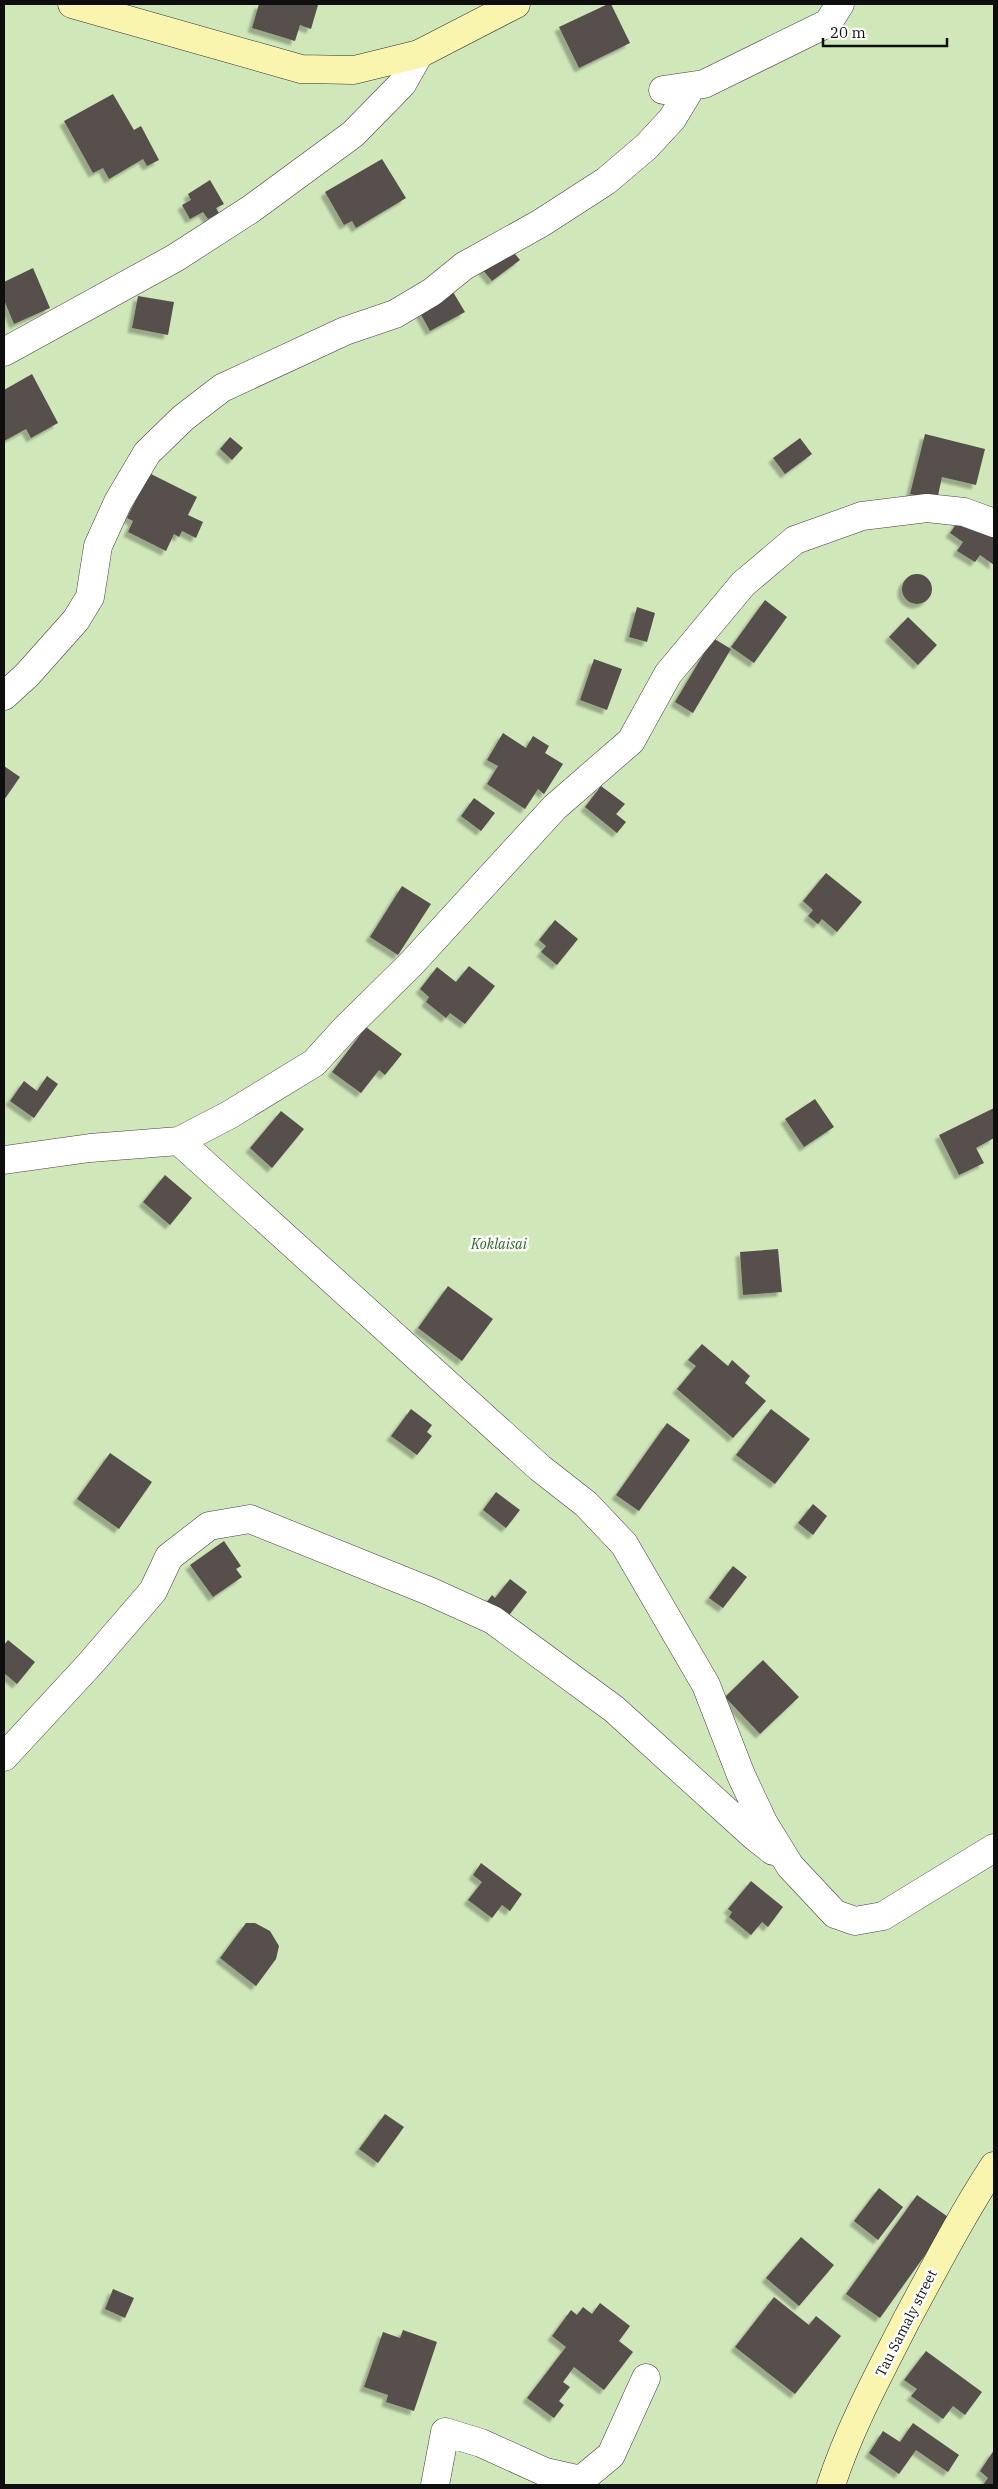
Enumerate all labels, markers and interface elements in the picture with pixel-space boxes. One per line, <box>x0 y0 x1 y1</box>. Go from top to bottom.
scale bar <box>823 15 947 47</box>
text: 20 m <box>830 23 866 42</box>
park label: Koklaisai <box>470 1235 528 1253</box>
street label: Tau Samaly street <box>871 2266 941 2380</box>

